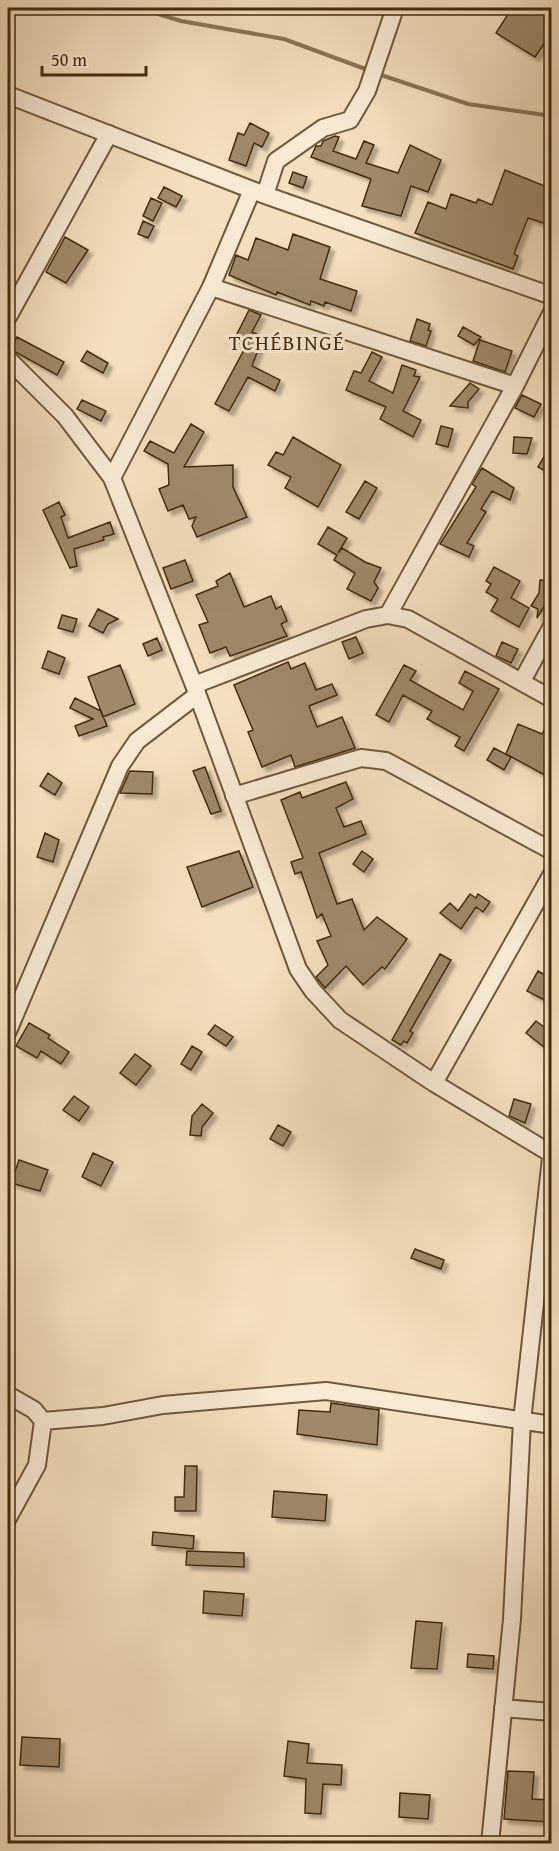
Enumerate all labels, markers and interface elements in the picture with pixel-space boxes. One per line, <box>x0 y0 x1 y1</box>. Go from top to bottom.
scale bar <box>42 39 146 77</box>
text: 50 m <box>51 46 87 73</box>
district label: TCHÉBINGÉ <box>229 327 345 358</box>

